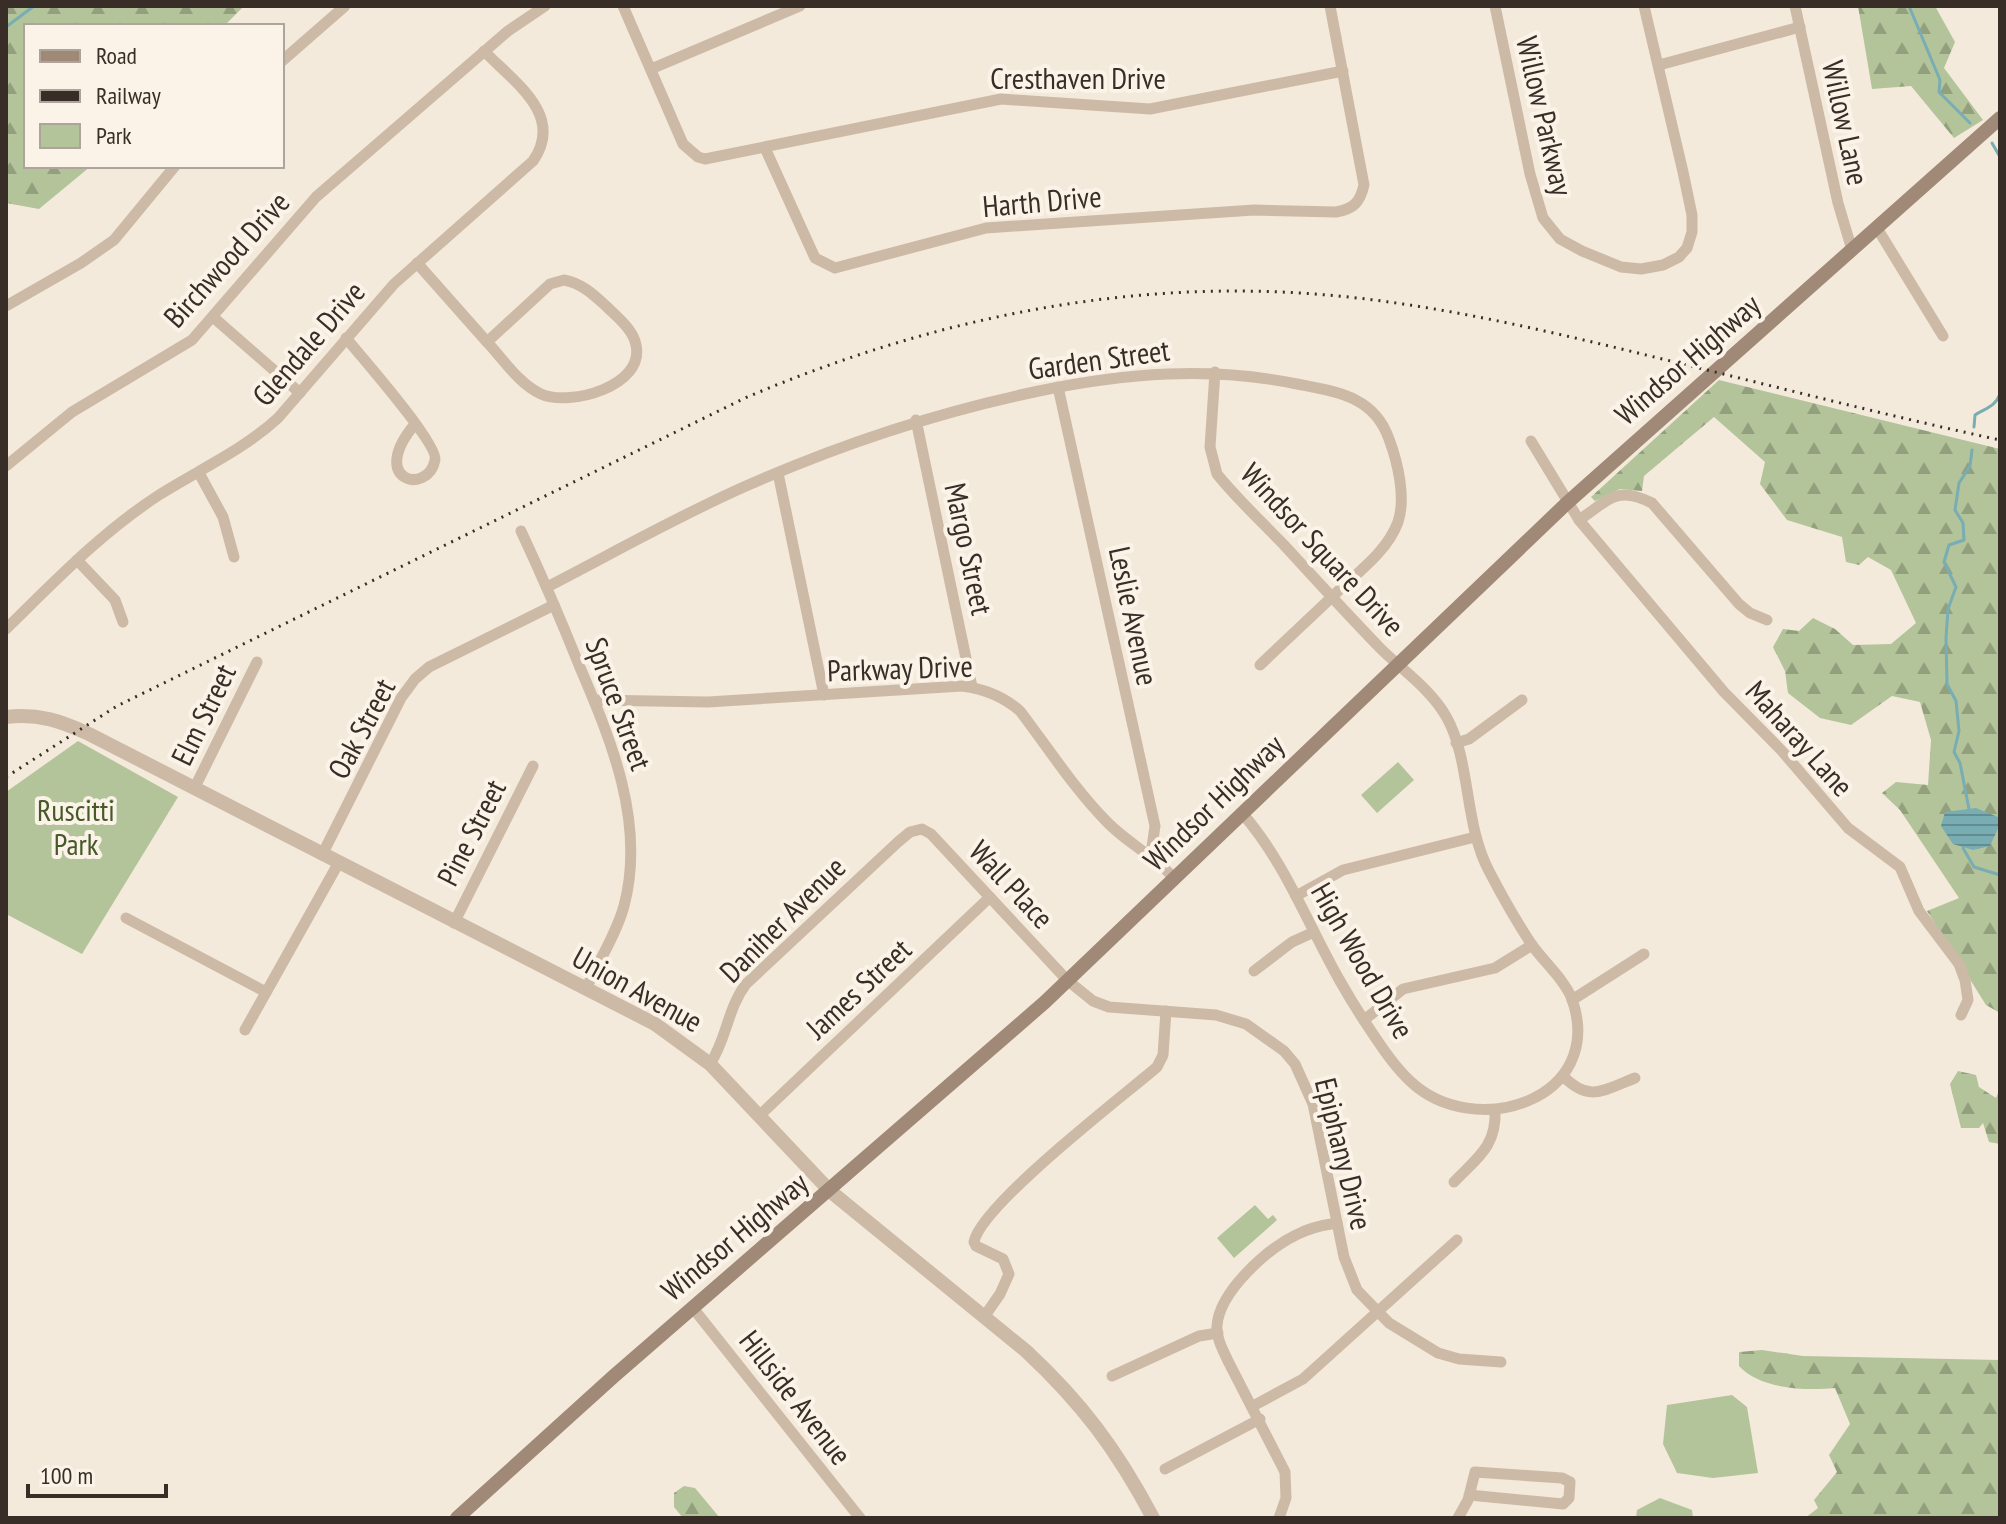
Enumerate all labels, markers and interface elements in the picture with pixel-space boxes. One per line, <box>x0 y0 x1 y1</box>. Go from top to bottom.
legend <box>24 24 284 168</box>
street label: Willow Parkway <box>1508 32 1583 200</box>
text: Road <box>96 40 137 71</box>
street label: Willow Lane <box>1814 57 1879 189</box>
street label: Cresthaven Drive <box>990 58 1166 97</box>
text: Railway <box>96 80 161 111</box>
text: Park <box>96 120 132 151</box>
street label: Harth Drive <box>981 176 1103 225</box>
street label: Birchwood Drive <box>155 183 297 335</box>
street label: Glendale Drive <box>243 273 373 413</box>
street label: Windsor Highway <box>1606 285 1768 433</box>
street label: Garden Street <box>1026 329 1173 388</box>
street label: Windsor Square Drive <box>1233 454 1413 644</box>
street label: Margo Street <box>936 479 1003 619</box>
street label: Leslie Avenue <box>1101 543 1168 689</box>
street label: Spruce Street <box>577 632 662 776</box>
street label: Parkway Drive <box>827 645 973 690</box>
street label: Elm Street <box>161 657 244 771</box>
street label: Oak Street <box>318 671 404 785</box>
street label: Maharay Lane <box>1738 672 1862 804</box>
street label: Windsor Highway <box>1135 725 1292 879</box>
street label: Pine Street <box>427 772 514 892</box>
park label: Ruscitti Park <box>37 790 115 863</box>
street label: Wall Place <box>961 832 1063 936</box>
street label: Daniher Avenue <box>711 848 853 990</box>
street label: High Wood Drive <box>1303 875 1424 1045</box>
street label: James Street <box>797 929 919 1047</box>
street label: Union Avenue <box>566 937 710 1040</box>
street label: Epiphany Drive <box>1307 1074 1382 1234</box>
street label: Windsor Highway <box>652 1163 816 1309</box>
street label: Hillside Avenue <box>732 1322 861 1472</box>
scale bar <box>28 1448 166 1498</box>
text: 100 m <box>40 1460 93 1491</box>

